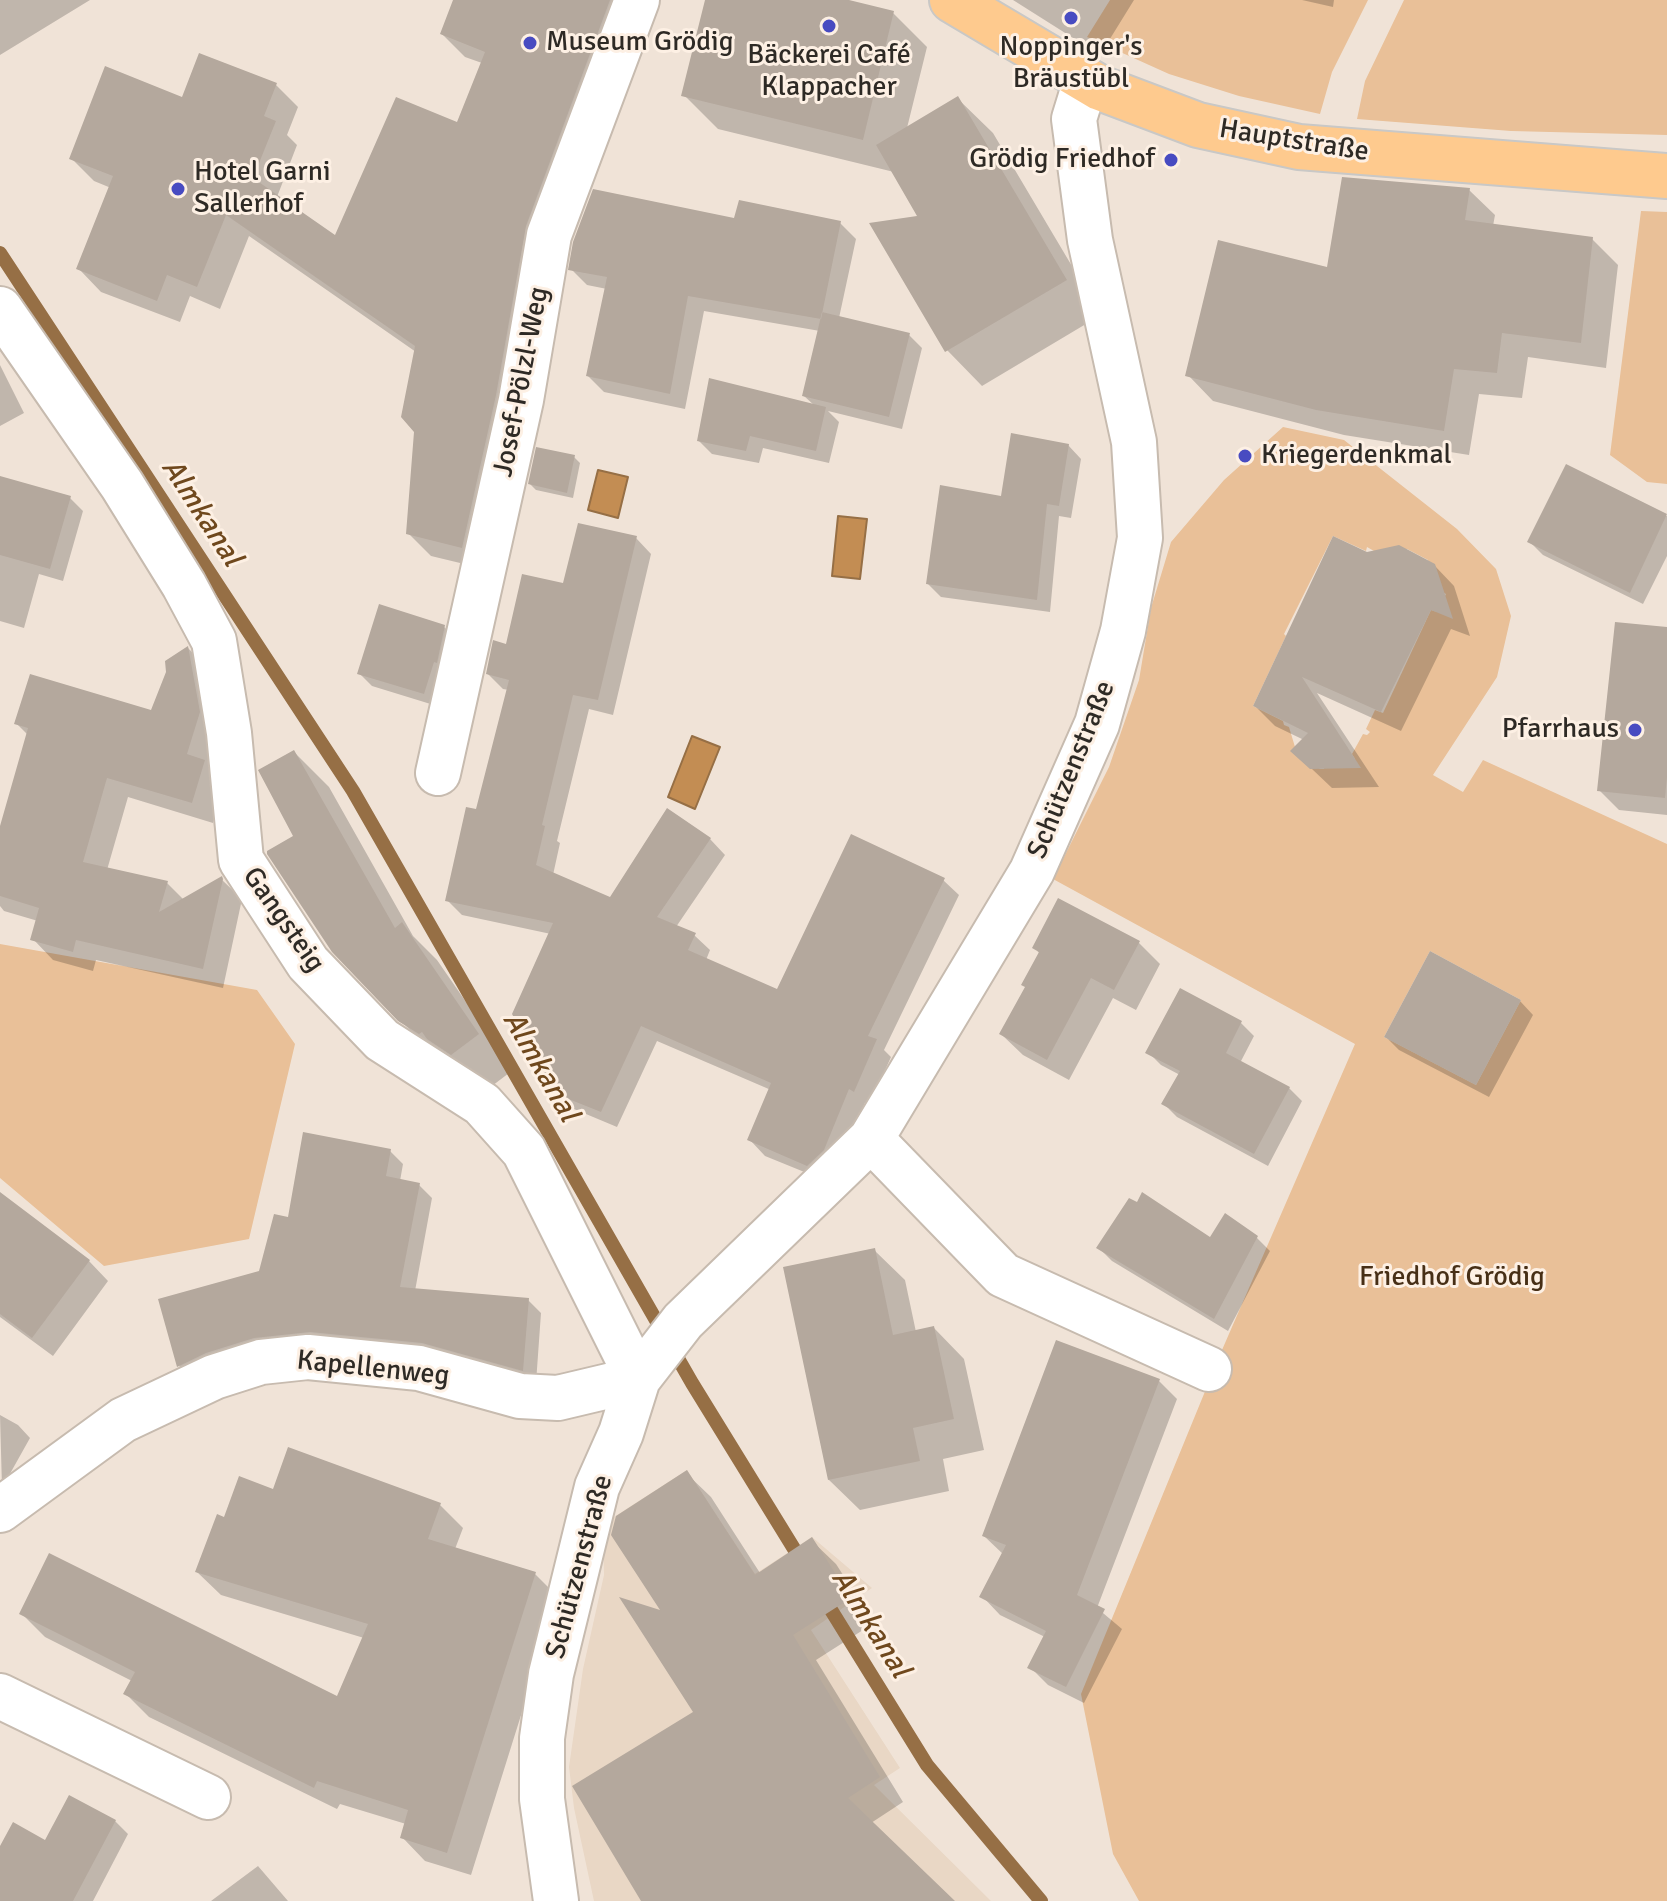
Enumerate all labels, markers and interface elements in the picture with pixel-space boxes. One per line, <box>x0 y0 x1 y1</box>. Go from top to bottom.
marker: Noppinger's Bräustübl <box>1062 9 1080 27</box>
marker: Bäckerei Café Klappacher <box>820 17 838 35</box>
place label: Museum Grödig <box>546 26 733 60</box>
place label: Noppinger's Bräustübl <box>999 31 1143 97</box>
marker: Museum Grödig <box>521 34 539 52</box>
place label: Bäckerei Café Klappacher <box>747 39 911 105</box>
street label: Hauptstraße <box>1217 113 1371 169</box>
place label: Grödig Friedhof <box>969 143 1155 177</box>
marker: Grödig Friedhof <box>1162 151 1180 169</box>
place label: Hotel Garni Sallerhof <box>194 156 330 222</box>
marker: Hotel Garni Sallerhof <box>169 180 187 198</box>
street label: Josef-Pölzl-Weg <box>487 284 557 480</box>
place label: Kriegerdenkmal <box>1261 439 1452 473</box>
marker: Kriegerdenkmal <box>1236 447 1254 465</box>
water label: Almkanal <box>153 452 249 574</box>
street label: Schützenstraße <box>1021 676 1123 864</box>
place label: Pfarrhaus <box>1502 713 1619 747</box>
marker: Pfarrhaus <box>1626 721 1644 739</box>
street label: Gangsteig <box>235 861 331 979</box>
water label: Almkanal <box>494 1005 586 1129</box>
park label: Friedhof Grödig <box>1359 1261 1545 1295</box>
street label: Kapellenweg <box>295 1344 451 1394</box>
street label: Schützenstraße <box>539 1471 621 1663</box>
water label: Almkanal <box>823 1563 917 1685</box>

